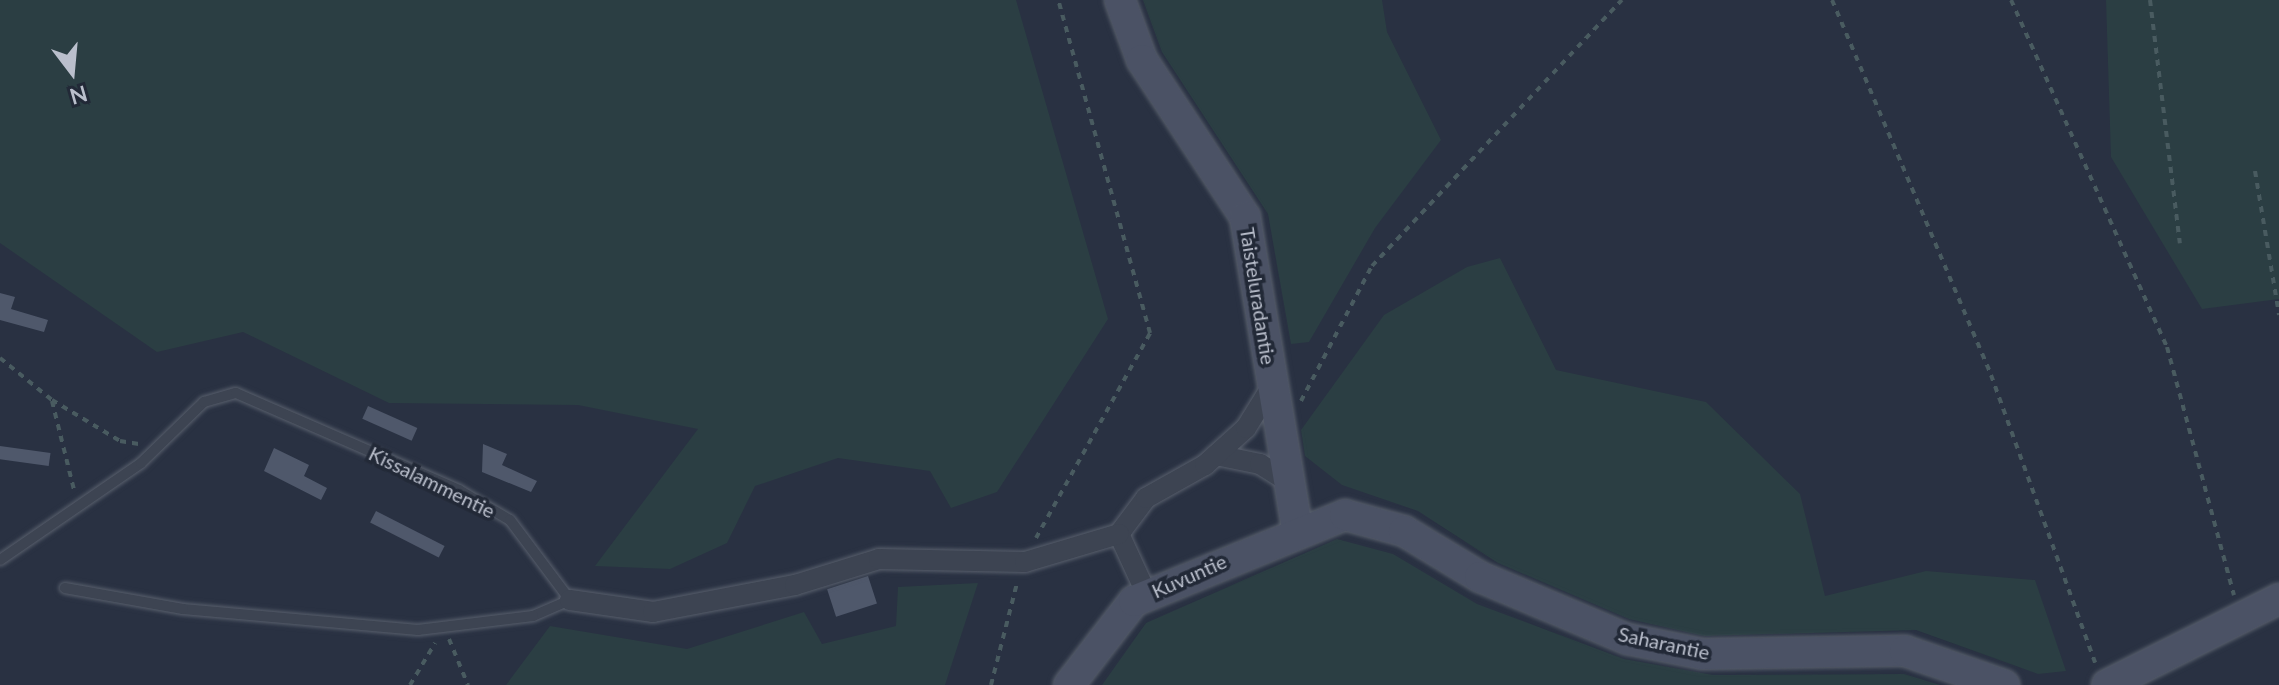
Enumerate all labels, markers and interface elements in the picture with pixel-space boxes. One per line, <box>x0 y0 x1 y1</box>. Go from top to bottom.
north arrow <box>32 32 112 112</box>
text: N <box>67 80 91 111</box>
street label: Taisteluradantie <box>1235 226 1281 366</box>
street label: Kissalammentie <box>365 441 499 523</box>
street label: Kuvuntie <box>1148 549 1230 603</box>
street label: Saharantie <box>1616 622 1712 664</box>

